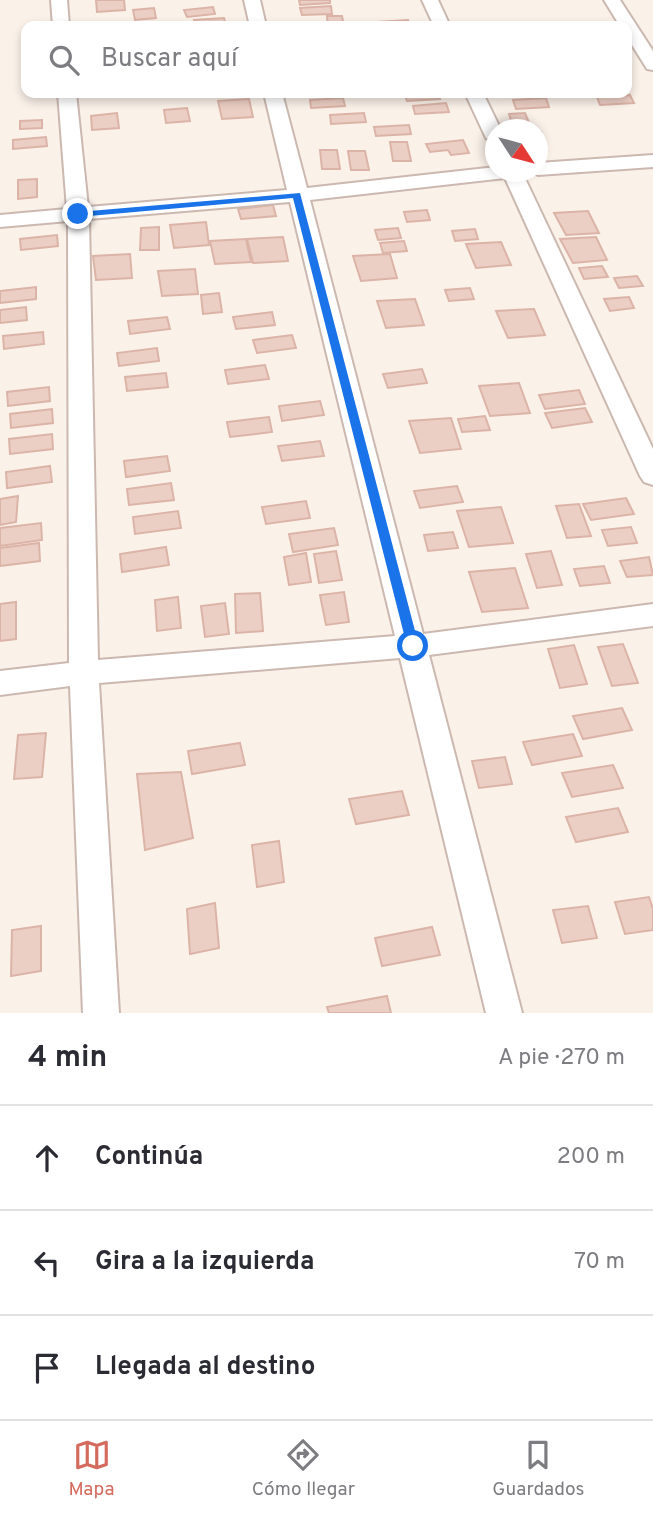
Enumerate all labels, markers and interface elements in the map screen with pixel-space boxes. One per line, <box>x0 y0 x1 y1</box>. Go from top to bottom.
search box <box>21 21 632 98</box>
icon: search <box>45 41 83 79</box>
text: Buscar aquí <box>101 43 238 76</box>
north arrow <box>485 119 548 182</box>
route end <box>62 198 93 229</box>
route start <box>397 630 428 661</box>
text: 4 min <box>28 1040 107 1077</box>
text: A pie · 270 m <box>498 1044 625 1073</box>
icon: ahead <box>28 1139 66 1177</box>
text: Continúa <box>95 1141 203 1174</box>
text: 200 m <box>557 1143 625 1172</box>
icon: left <box>28 1244 66 1282</box>
text: Gira a la izquierda <box>95 1246 314 1279</box>
text: 70 m <box>574 1248 625 1277</box>
icon: arrive <box>28 1349 66 1387</box>
text: Llegada al destino <box>95 1351 315 1384</box>
tab: Mapa <box>69 1436 115 1502</box>
tab: Cómo llegar <box>252 1436 355 1502</box>
tab: Guardados <box>492 1436 584 1502</box>

